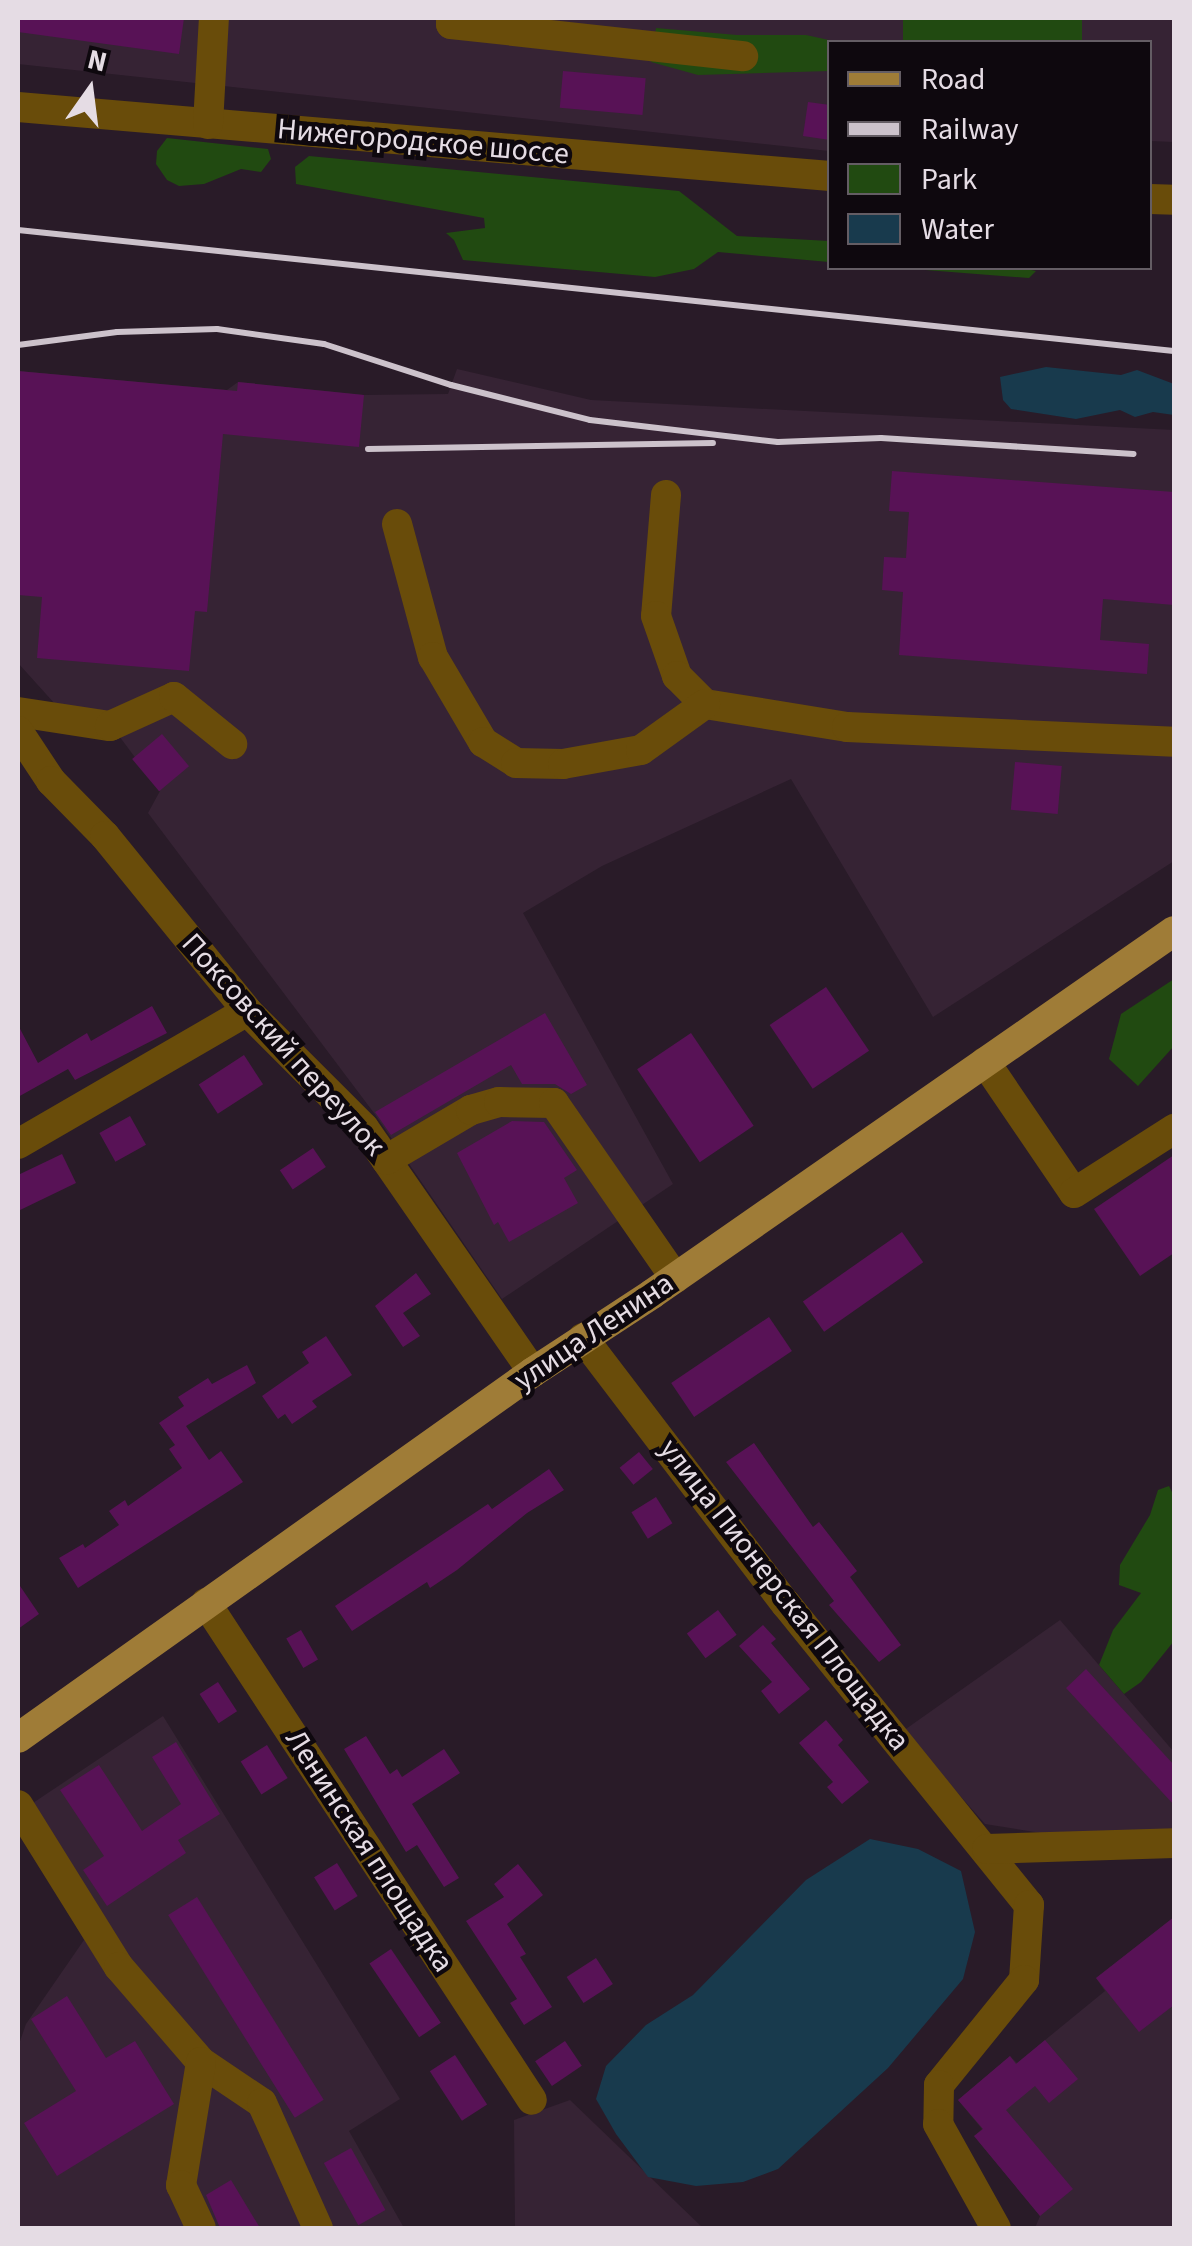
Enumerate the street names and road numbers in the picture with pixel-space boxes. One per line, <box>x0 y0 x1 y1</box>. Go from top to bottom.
street label: Нижегородское шоссе <box>276 111 570 173</box>
street label: Поксовский переулок <box>174 926 392 1164</box>
street label: улица Ленина <box>508 1266 680 1398</box>
street label: улица Пионерская Площадка <box>651 1432 917 1758</box>
street label: Ленинская площадка <box>277 1723 461 1979</box>

